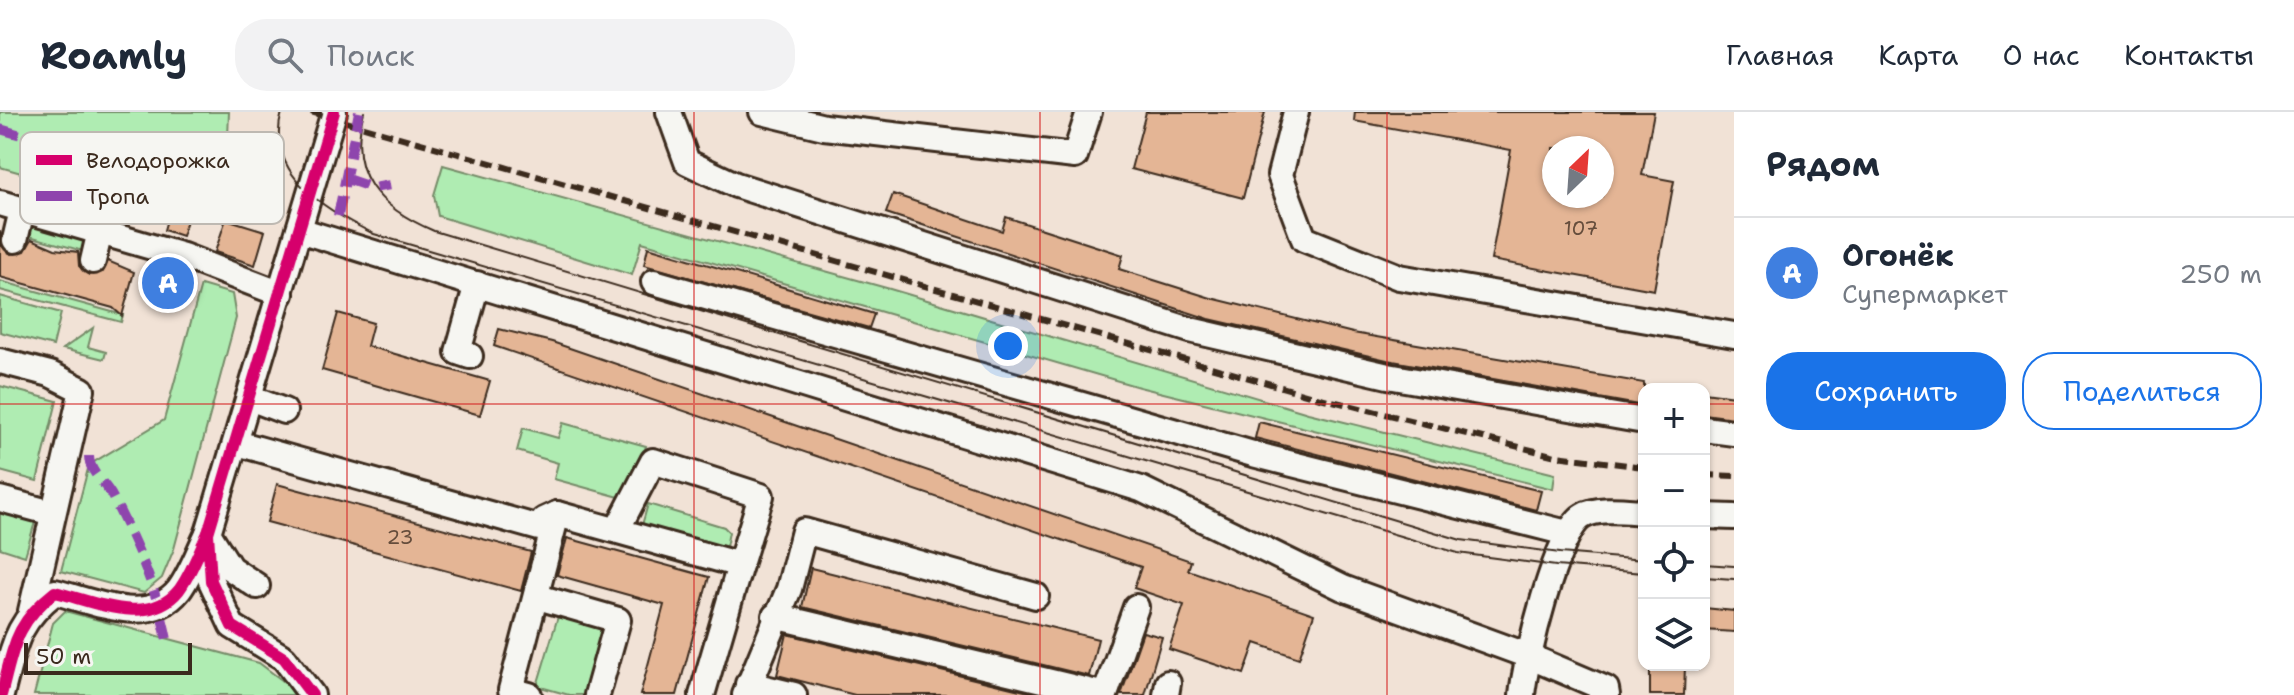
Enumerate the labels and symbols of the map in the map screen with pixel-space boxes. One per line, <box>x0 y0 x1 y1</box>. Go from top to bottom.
legend <box>20 132 284 224</box>
north arrow <box>1542 136 1614 208</box>
text: Велодорожка <box>86 146 230 175</box>
text: Тропа <box>86 182 150 211</box>
house number: 107 <box>1564 215 1598 241</box>
pin: A <box>142 253 194 313</box>
your location <box>988 326 1028 366</box>
house number: 23 <box>387 524 413 550</box>
scale bar <box>24 639 192 675</box>

